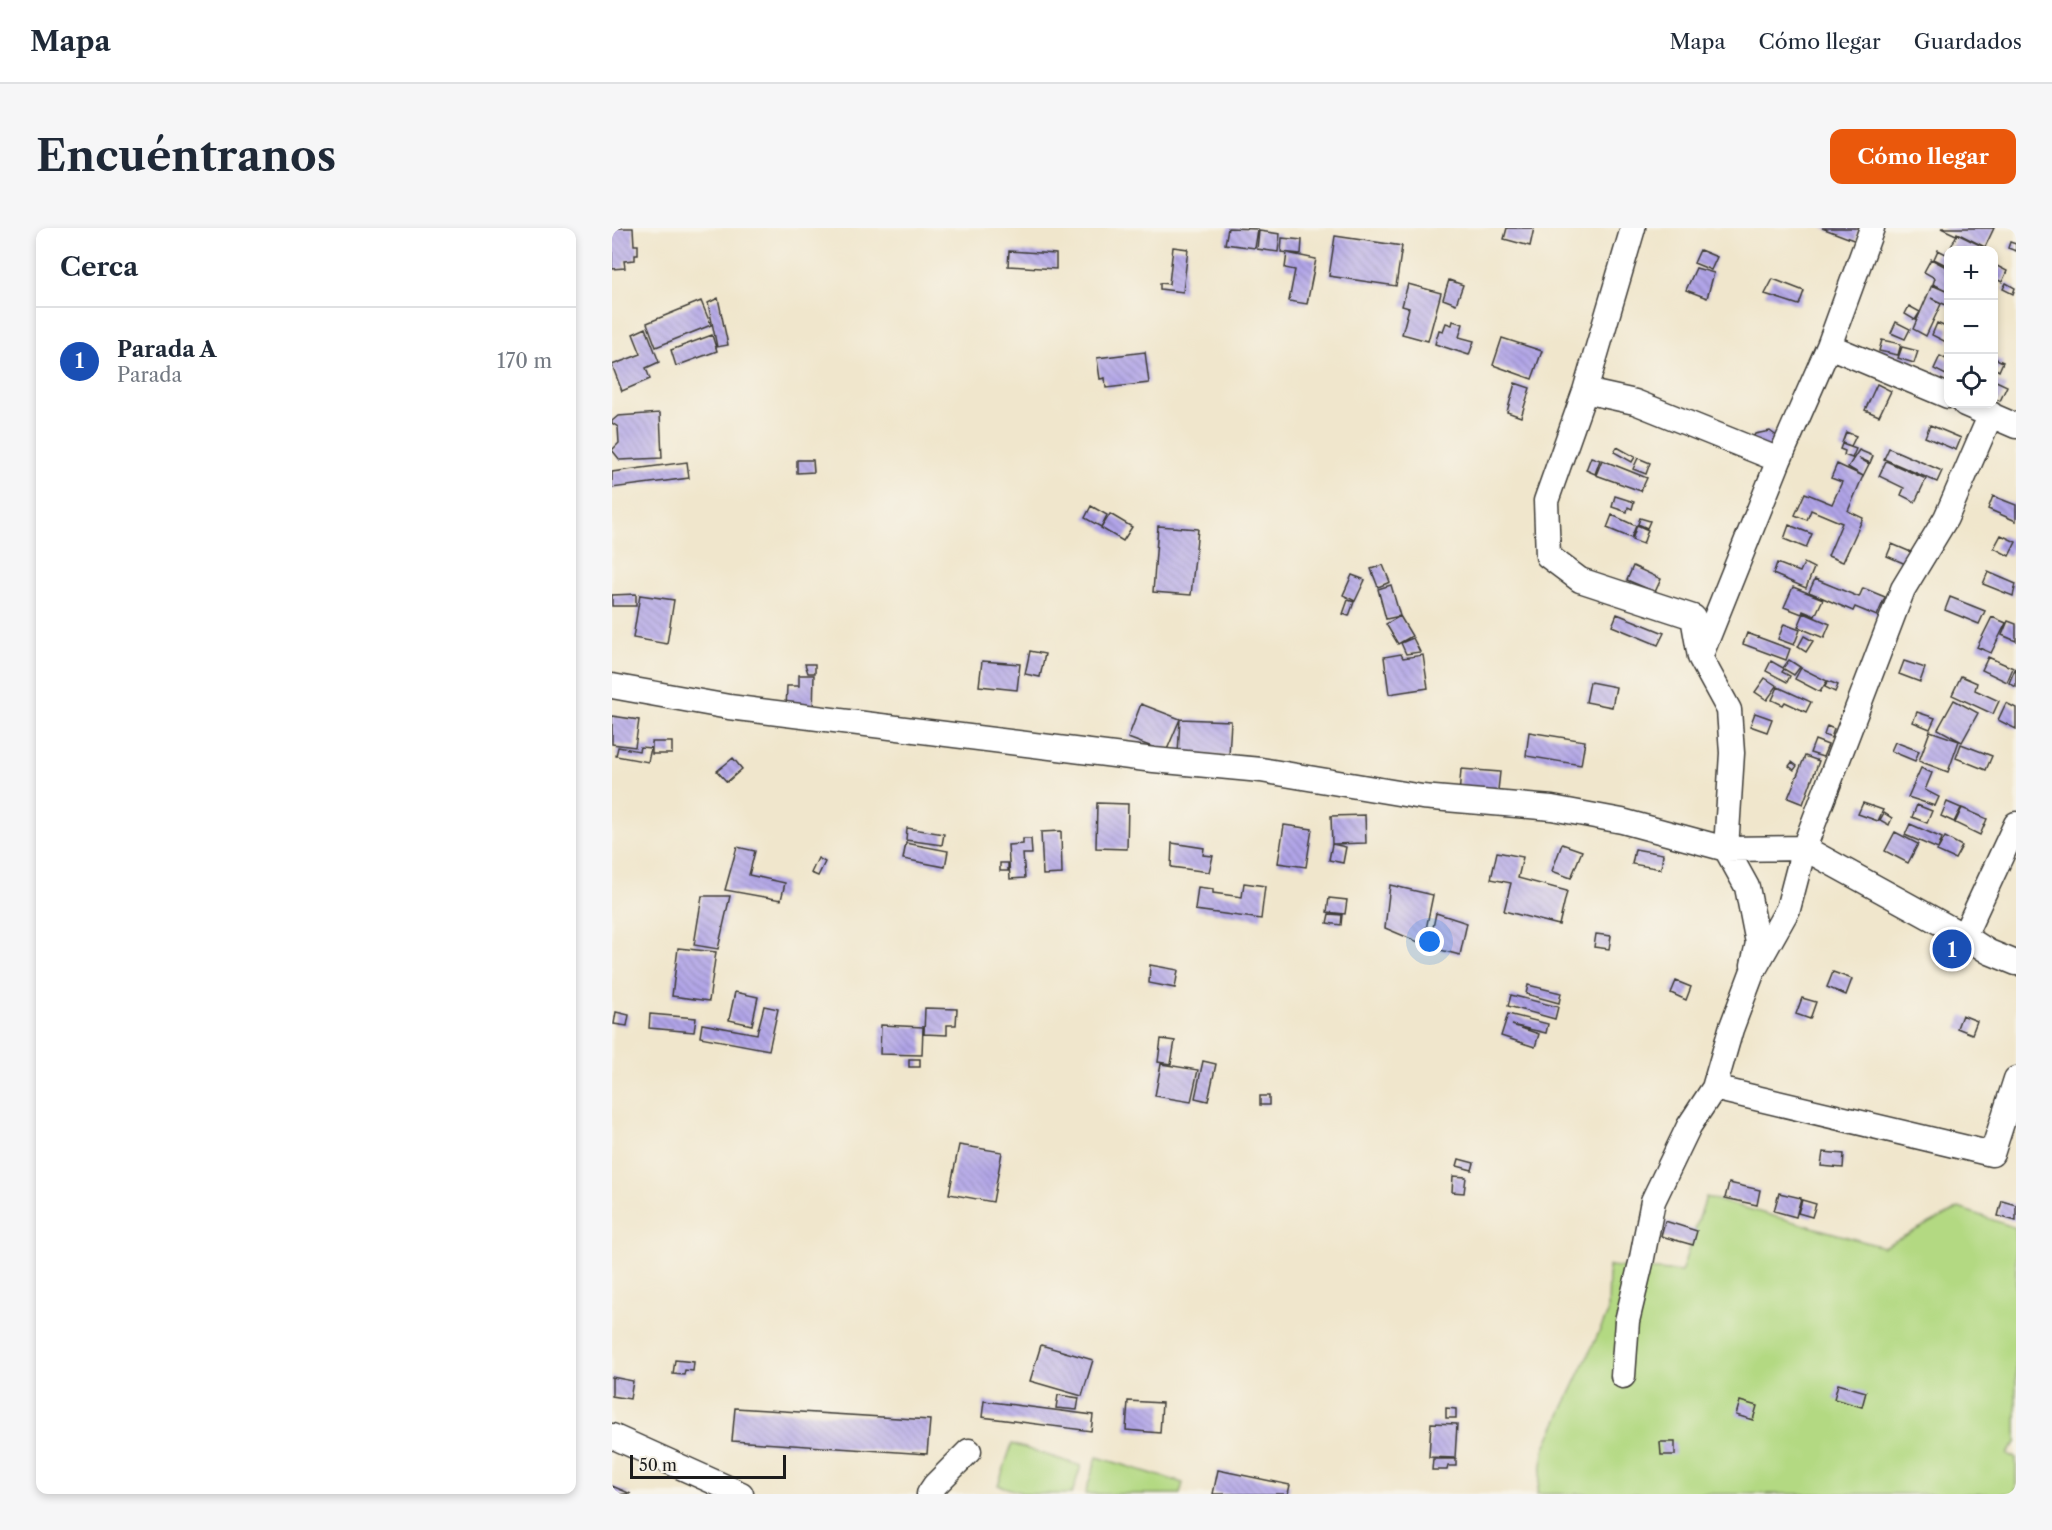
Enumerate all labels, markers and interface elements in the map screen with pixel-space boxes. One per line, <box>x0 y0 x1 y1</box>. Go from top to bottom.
text: Mapa <box>30 24 111 58</box>
text: Mapa <box>1669 29 1726 54</box>
text: Cómo llegar <box>1759 29 1881 54</box>
text: Guardados <box>1914 29 2022 54</box>
button: Cómo llegar <box>1830 129 2016 184</box>
text: Encuéntranos <box>36 130 336 182</box>
map controls <box>1944 246 1998 408</box>
button: + <box>1944 246 1998 300</box>
text: Cerca <box>60 251 138 283</box>
button: − <box>1944 300 1998 354</box>
text: Parada A <box>117 336 216 363</box>
text: 1 <box>75 349 84 373</box>
text: 170 m <box>497 349 552 373</box>
button: locate <box>1944 354 1998 408</box>
text: Parada <box>117 363 182 387</box>
pin: 1 <box>1932 926 1972 972</box>
your location <box>1415 927 1444 956</box>
scale bar <box>630 1452 786 1480</box>
text: 50 m <box>639 1455 677 1475</box>

